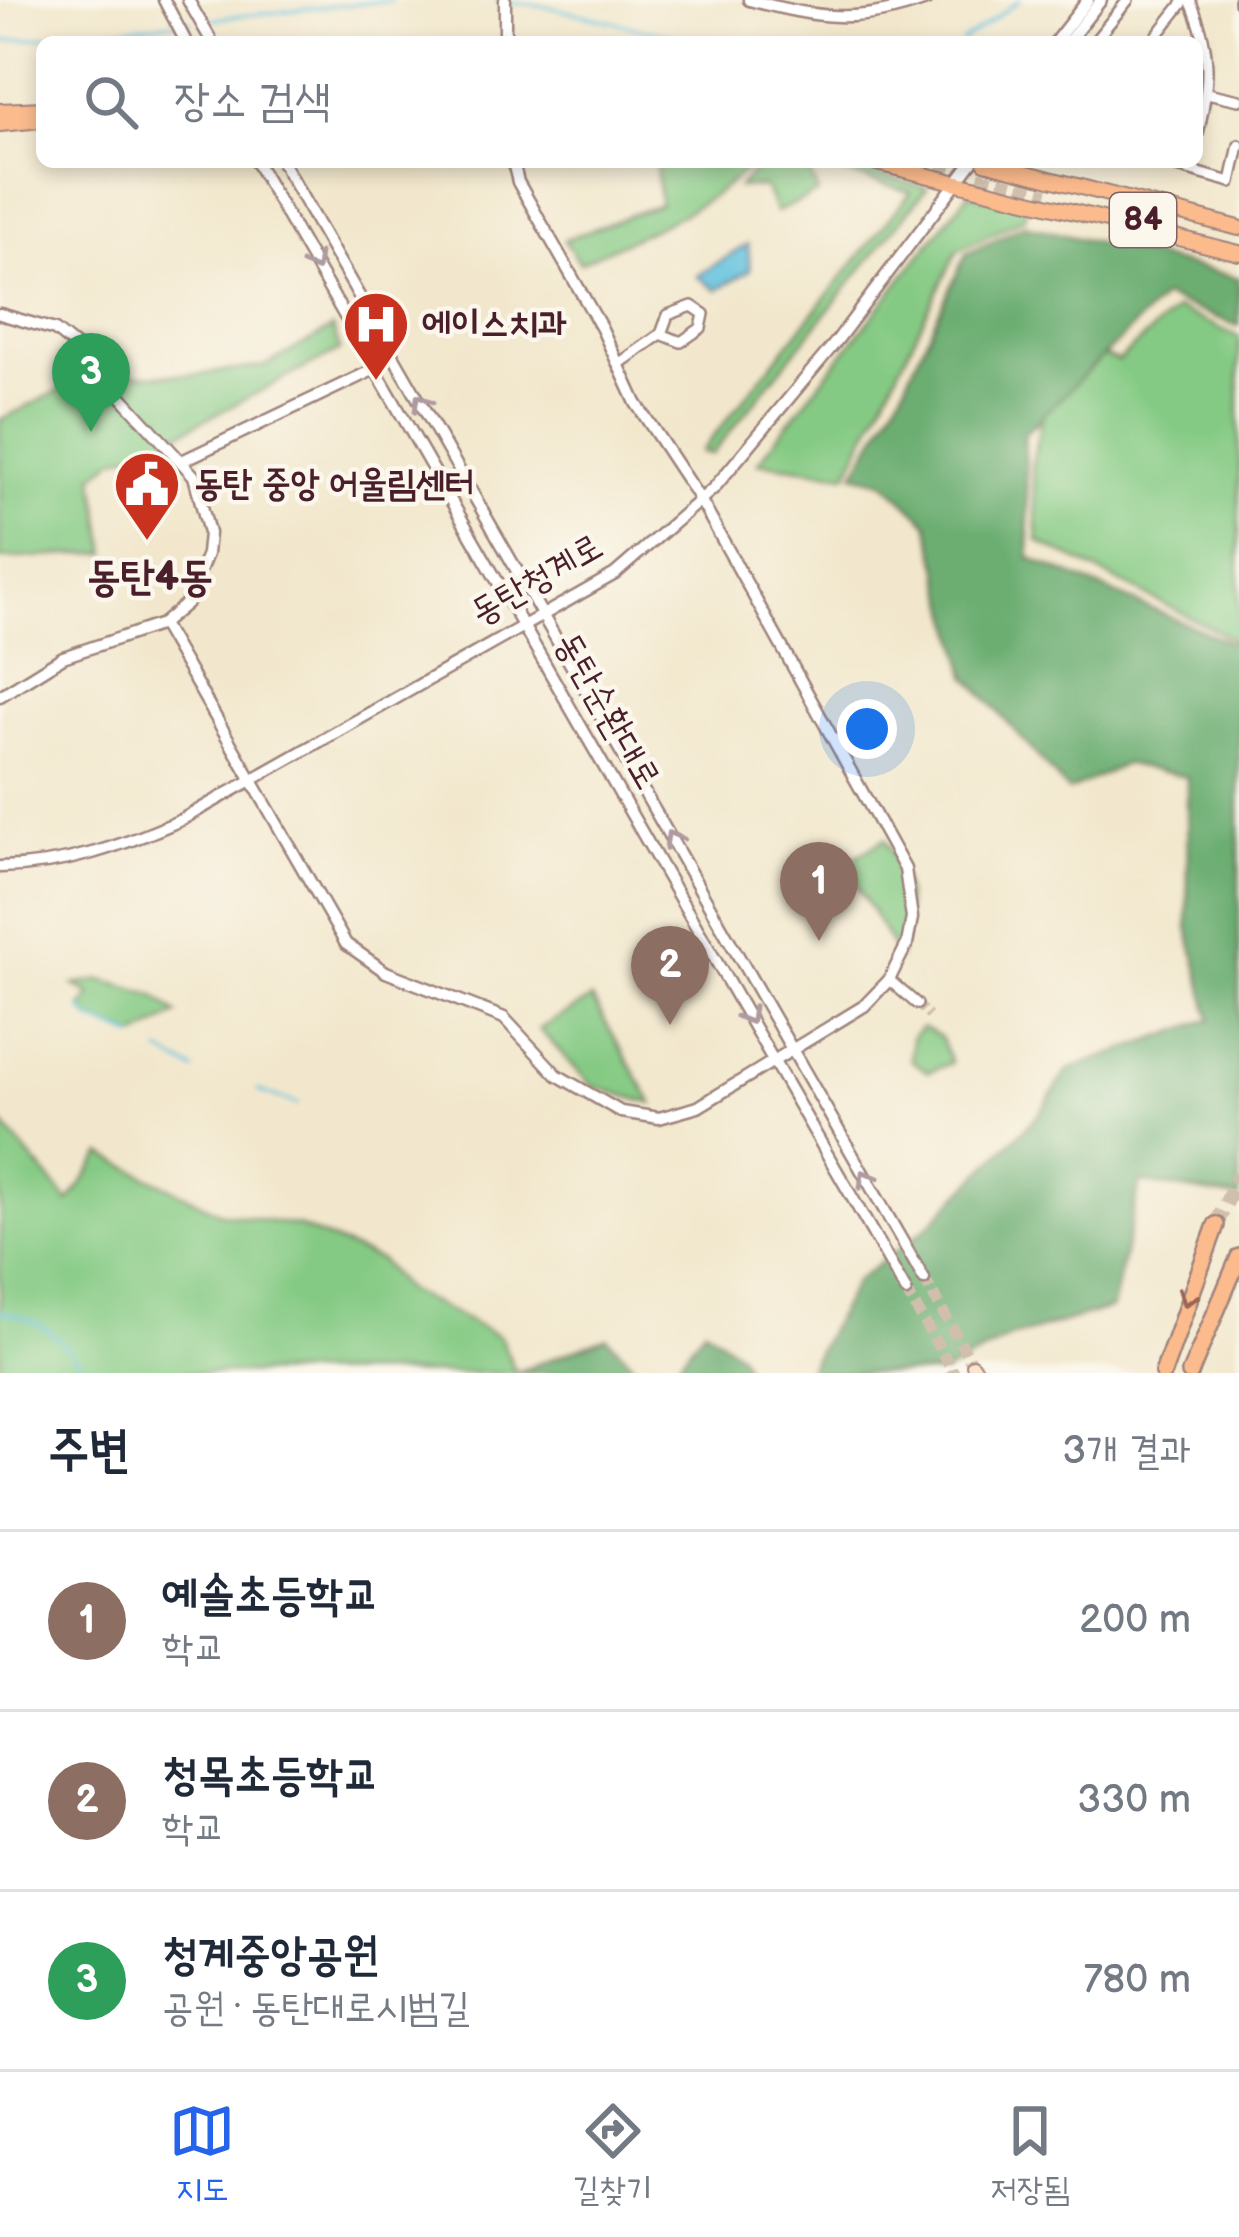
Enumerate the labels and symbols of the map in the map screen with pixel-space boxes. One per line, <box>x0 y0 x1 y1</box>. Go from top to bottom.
road number: 84 <box>1110 193 1176 247</box>
one-way arrow <box>300 251 323 272</box>
hospital icon: 에이스치과 <box>341 289 411 383</box>
place label: 에이스치과 <box>422 303 567 346</box>
pin: 3 <box>52 333 130 432</box>
one-way arrow <box>412 393 435 415</box>
public building icon: 동탄 중앙 어울림센터 <box>112 449 182 543</box>
place label: 동탄 중앙 어울림센터 <box>194 463 474 506</box>
street label: 동탄청계로 <box>464 525 610 635</box>
district label: 동탄4동 <box>87 552 213 603</box>
street label: 동탄순환대로 <box>545 625 669 797</box>
your location <box>837 699 897 759</box>
one-way arrow <box>664 830 687 852</box>
pin: 1 <box>780 842 858 941</box>
pin: 2 <box>631 926 709 1025</box>
one-way arrow <box>733 1003 756 1024</box>
one-way arrow <box>857 1169 880 1190</box>
one-way arrow <box>1177 1287 1201 1308</box>

